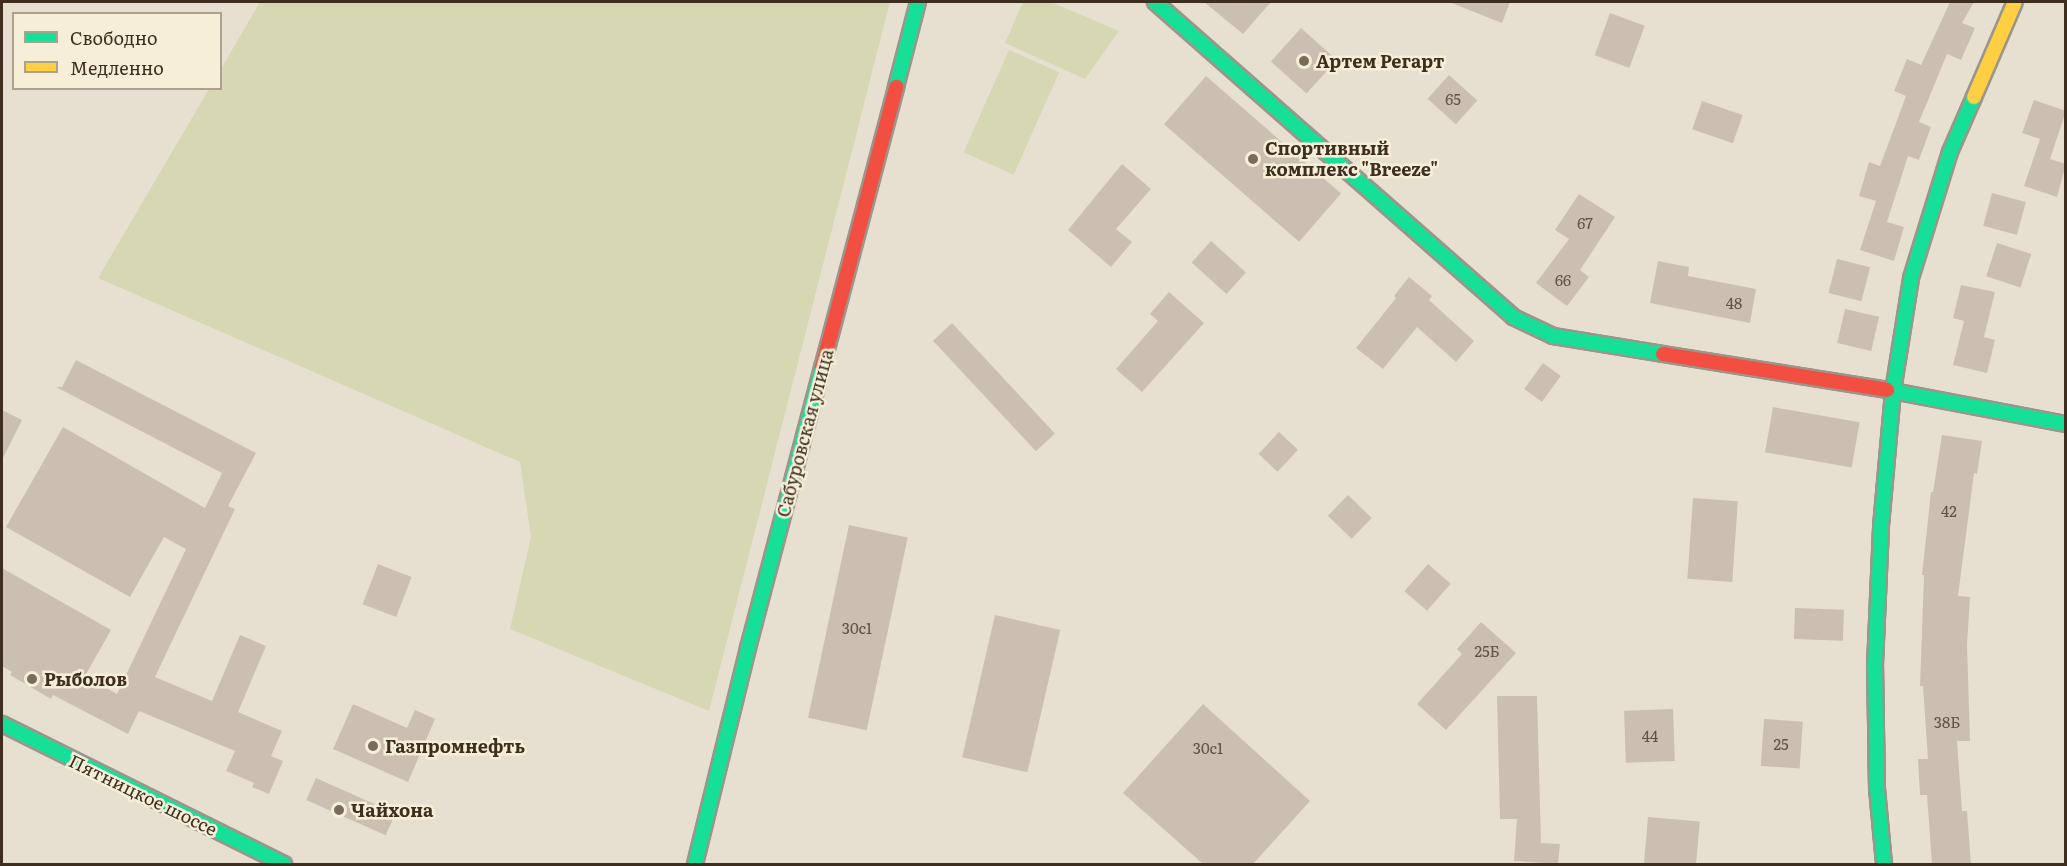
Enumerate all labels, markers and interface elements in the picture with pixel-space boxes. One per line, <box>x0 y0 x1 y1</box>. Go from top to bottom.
legend <box>12 12 222 90</box>
text: Свободно <box>70 24 158 51</box>
place label: Артем Регарт <box>1316 50 1444 72</box>
text: Медленно <box>70 54 164 81</box>
marker: Артем Регарт <box>1297 54 1311 68</box>
house number: 65 <box>1445 90 1461 108</box>
place label: Спортивный комплекс "Breeze" <box>1265 138 1438 180</box>
marker: Спортивный комплекс "Breeze" <box>1246 152 1260 166</box>
house number: 67 <box>1577 214 1593 232</box>
house number: 66 <box>1555 271 1571 289</box>
house number: 48 <box>1726 294 1742 312</box>
street label: Сабуровская улица <box>772 347 838 519</box>
house number: 42 <box>1941 502 1957 520</box>
house number: 30с1 <box>842 619 872 637</box>
house number: 25Б <box>1474 642 1500 660</box>
place label: Рыболов <box>44 668 127 690</box>
marker: Рыболов <box>25 672 39 686</box>
house number: 38Б <box>1934 713 1960 731</box>
house number: 44 <box>1642 727 1658 745</box>
place label: Газпромнефть <box>385 735 525 757</box>
house number: 25 <box>1773 735 1789 753</box>
marker: Газпромнефть <box>366 739 380 753</box>
house number: 30с1 <box>1193 739 1223 757</box>
street label: Пятницкое шоссе <box>65 750 221 840</box>
place label: Чайхона <box>351 799 433 821</box>
marker: Чайхона <box>332 803 346 817</box>

